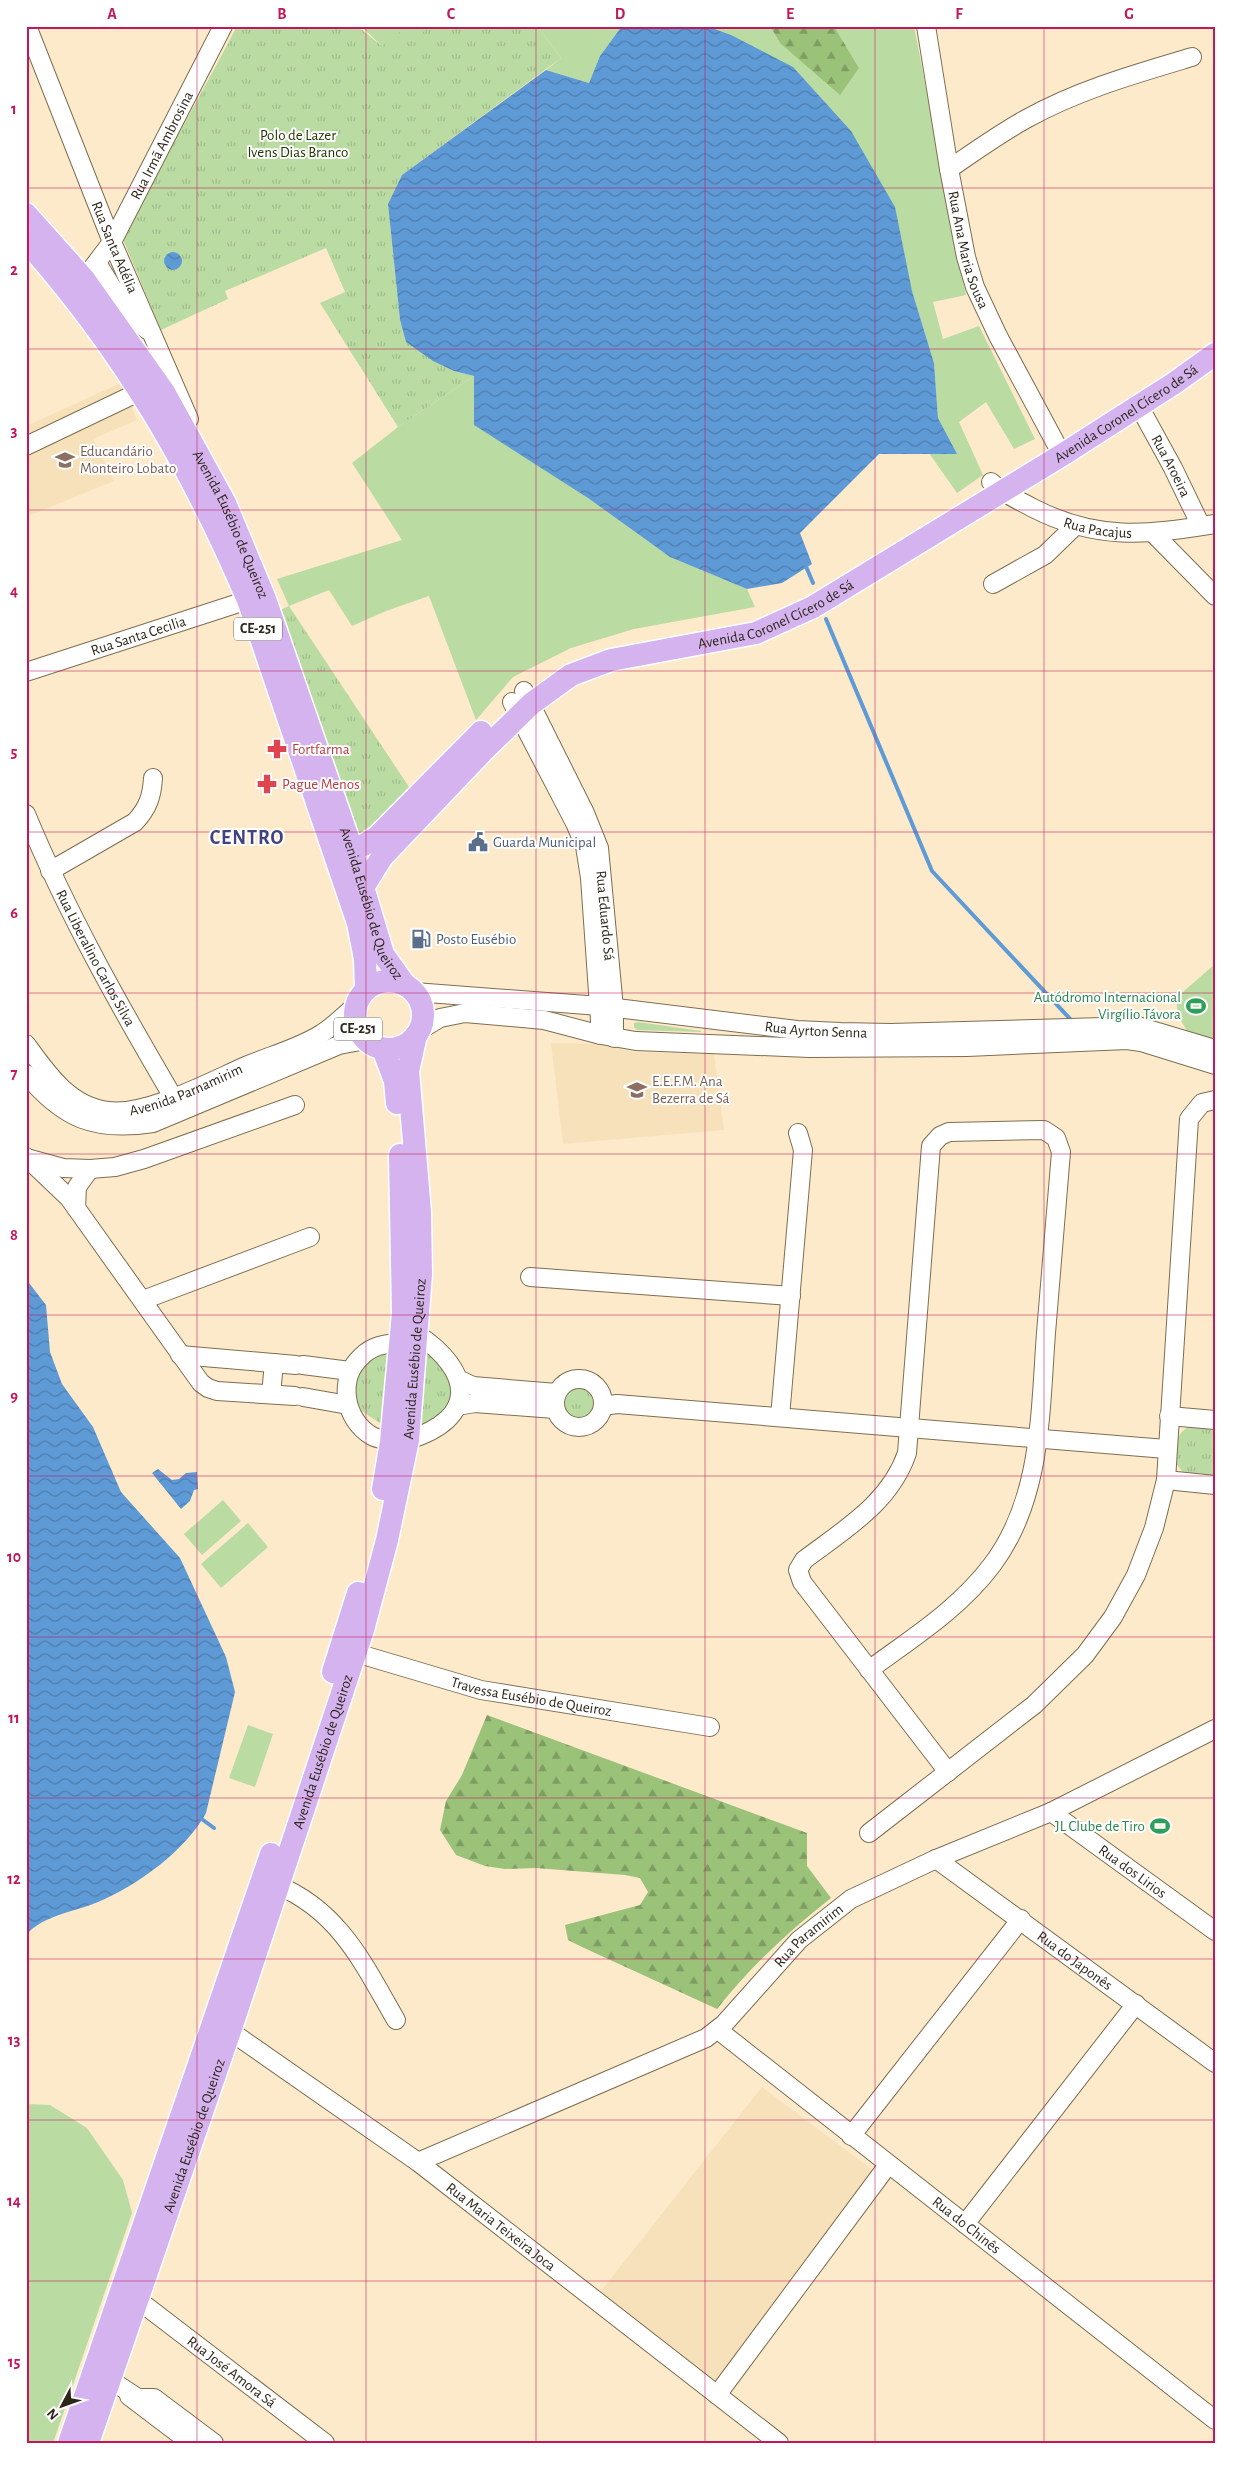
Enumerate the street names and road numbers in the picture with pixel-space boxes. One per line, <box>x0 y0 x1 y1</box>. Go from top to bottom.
street label: Rua Irmã Ambrosina <box>128 89 196 202</box>
street label: Rua Ana Maria Sousa <box>946 190 992 311</box>
street label: Rua Santa Adélia <box>89 199 141 295</box>
street label: Avenida Coronel Cícero de Sá <box>1052 361 1200 465</box>
street label: Rua Aroeira <box>1149 432 1193 500</box>
street label: Avenida Eusébio de Queiroz <box>190 448 271 601</box>
street label: Rua Pacajus <box>1062 514 1132 540</box>
street label: Avenida Coronel Cícero de Sá <box>697 577 856 651</box>
street label: Rua Santa Cecilia <box>89 613 188 658</box>
road number: CE-251 <box>234 618 282 640</box>
street label: Avenida Eusébio de Queiroz <box>337 825 406 982</box>
street label: Rua Eduardo Sá <box>594 870 617 961</box>
street label: Rua Liberalino Carlos Silva <box>54 887 138 1029</box>
road number: CE-251 <box>334 1018 382 1040</box>
street label: Rua Ayrton Senna <box>764 1019 868 1040</box>
street label: Avenida Parnamirim <box>128 1061 245 1118</box>
street label: Avenida Eusébio de Queiroz <box>401 1278 428 1440</box>
street label: Avenida Eusébio de Queiroz <box>290 1673 355 1831</box>
street label: Travessa Eusébio de Queiroz <box>449 1674 613 1718</box>
street label: Rua dos Lirios <box>1096 1842 1169 1901</box>
street label: Rua Paramirim <box>771 1901 846 1970</box>
street label: Rua do Japonês <box>1034 1928 1115 1993</box>
street label: Avenida Eusébio de Queiroz <box>160 2057 227 2215</box>
street label: Rua Maria Teixeira Joca <box>444 2180 558 2274</box>
street label: Rua do Chinês <box>930 2194 1004 2256</box>
street label: Rua José Amora Sá <box>185 2333 279 2410</box>

